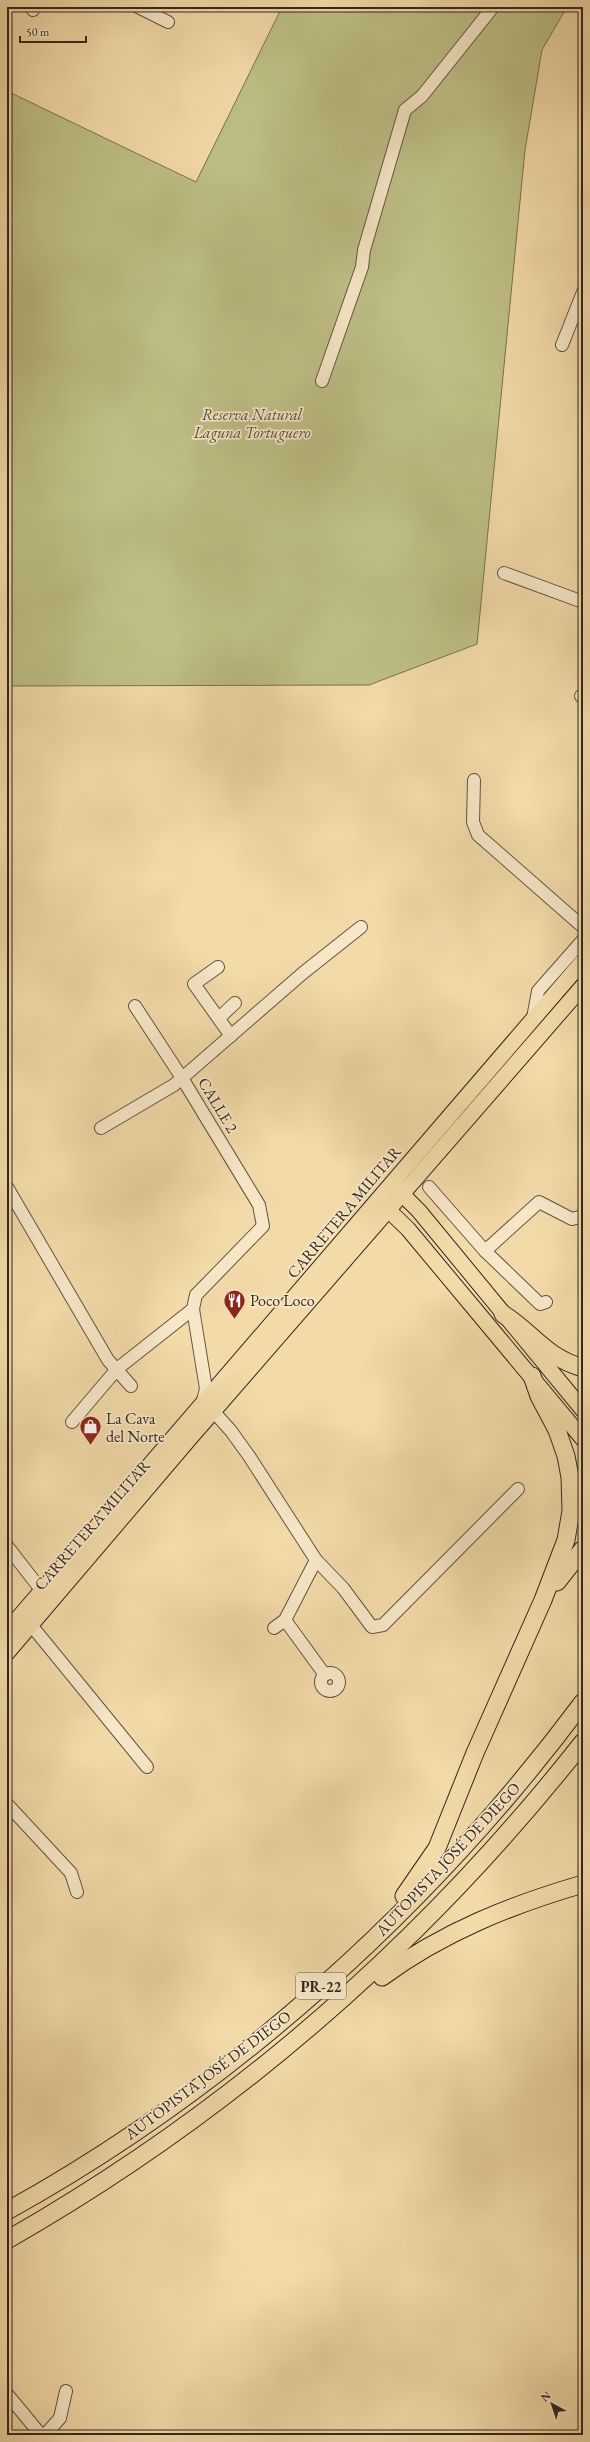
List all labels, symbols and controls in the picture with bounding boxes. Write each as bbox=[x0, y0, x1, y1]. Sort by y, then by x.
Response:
scale bar bbox=[20, 18, 86, 44]
text: 50 m bbox=[26, 24, 50, 40]
park label: Reserva Natural Laguna Tortuguero bbox=[192, 404, 311, 443]
street label: CALLE 2 bbox=[193, 1073, 243, 1137]
street label: CARRETERA MILITAR bbox=[282, 1141, 406, 1283]
restaurant icon: Poco Loco bbox=[221, 1287, 247, 1320]
place label: Poco Loco bbox=[250, 1290, 315, 1311]
place label: La Cava del Norte bbox=[106, 1408, 165, 1447]
shop icon: La Cava del Norte bbox=[77, 1414, 103, 1447]
street label: CARRETERA MILITAR bbox=[29, 1455, 155, 1595]
street label: AUTOPISTA JOSÉ DE DIEGO bbox=[370, 1778, 525, 1941]
road number: PR-22 bbox=[296, 1973, 346, 1999]
street label: AUTOPISTA JOSÉ DE DIEGO bbox=[120, 2006, 295, 2145]
north arrow bbox=[532, 2384, 572, 2424]
text: N bbox=[538, 2388, 554, 2405]

